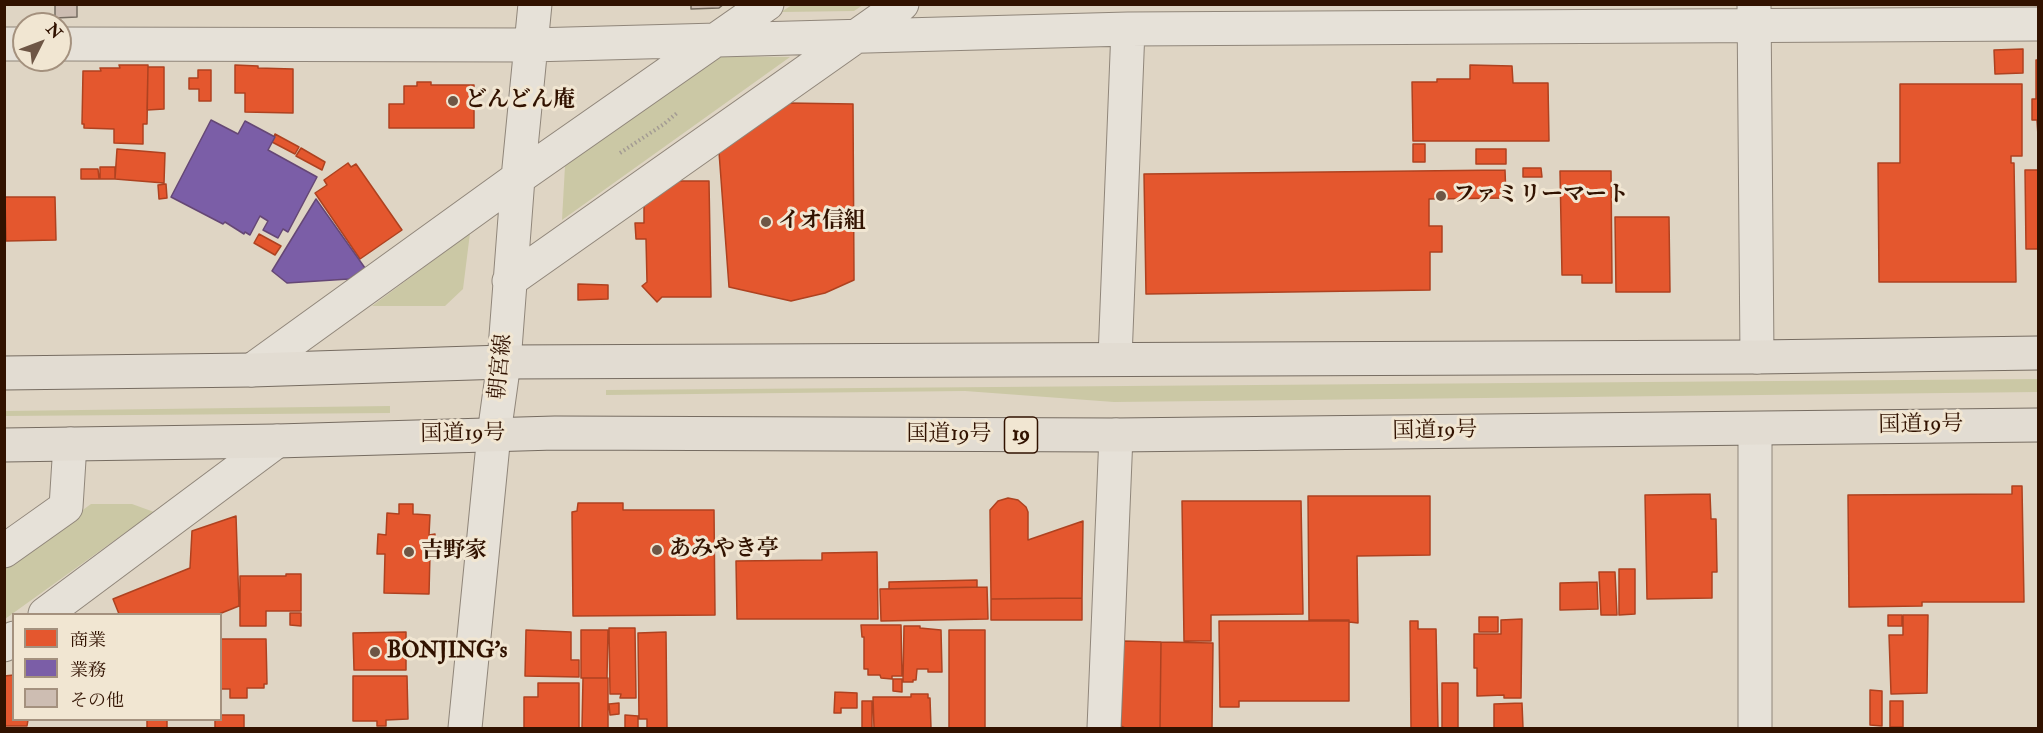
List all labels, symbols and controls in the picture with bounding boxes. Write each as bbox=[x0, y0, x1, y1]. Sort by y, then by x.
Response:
north arrow bbox=[12, 12, 72, 72]
text: N bbox=[42, 19, 66, 43]
place label: どんどん庵 bbox=[465, 88, 575, 114]
marker: どんどん庵 bbox=[446, 94, 460, 108]
place label: ファミリーマート bbox=[1453, 183, 1629, 209]
marker: ファミリーマート bbox=[1434, 189, 1448, 203]
place label: イオ信組 bbox=[778, 209, 866, 235]
marker: イオ信組 bbox=[759, 215, 773, 229]
street label: 朝宮線 bbox=[485, 333, 519, 401]
street label: 国道19号 bbox=[1878, 412, 1964, 440]
road number: 19 bbox=[1004, 417, 1038, 453]
street label: 国道19号 bbox=[1392, 418, 1478, 446]
street label: 国道19号 bbox=[420, 421, 506, 449]
street label: 国道19号 bbox=[906, 422, 992, 448]
place label: あみやき亭 bbox=[669, 537, 779, 563]
place label: 吉野家 bbox=[421, 539, 487, 565]
marker: あみやき亭 bbox=[650, 543, 664, 557]
marker: 吉野家 bbox=[402, 545, 416, 559]
legend bbox=[12, 613, 222, 721]
text: 商業 bbox=[70, 629, 106, 652]
place label: BONJING's bbox=[387, 639, 507, 665]
marker: BONJING's bbox=[368, 645, 382, 659]
text: 業務 bbox=[70, 659, 106, 682]
text: その他 bbox=[70, 689, 124, 712]

